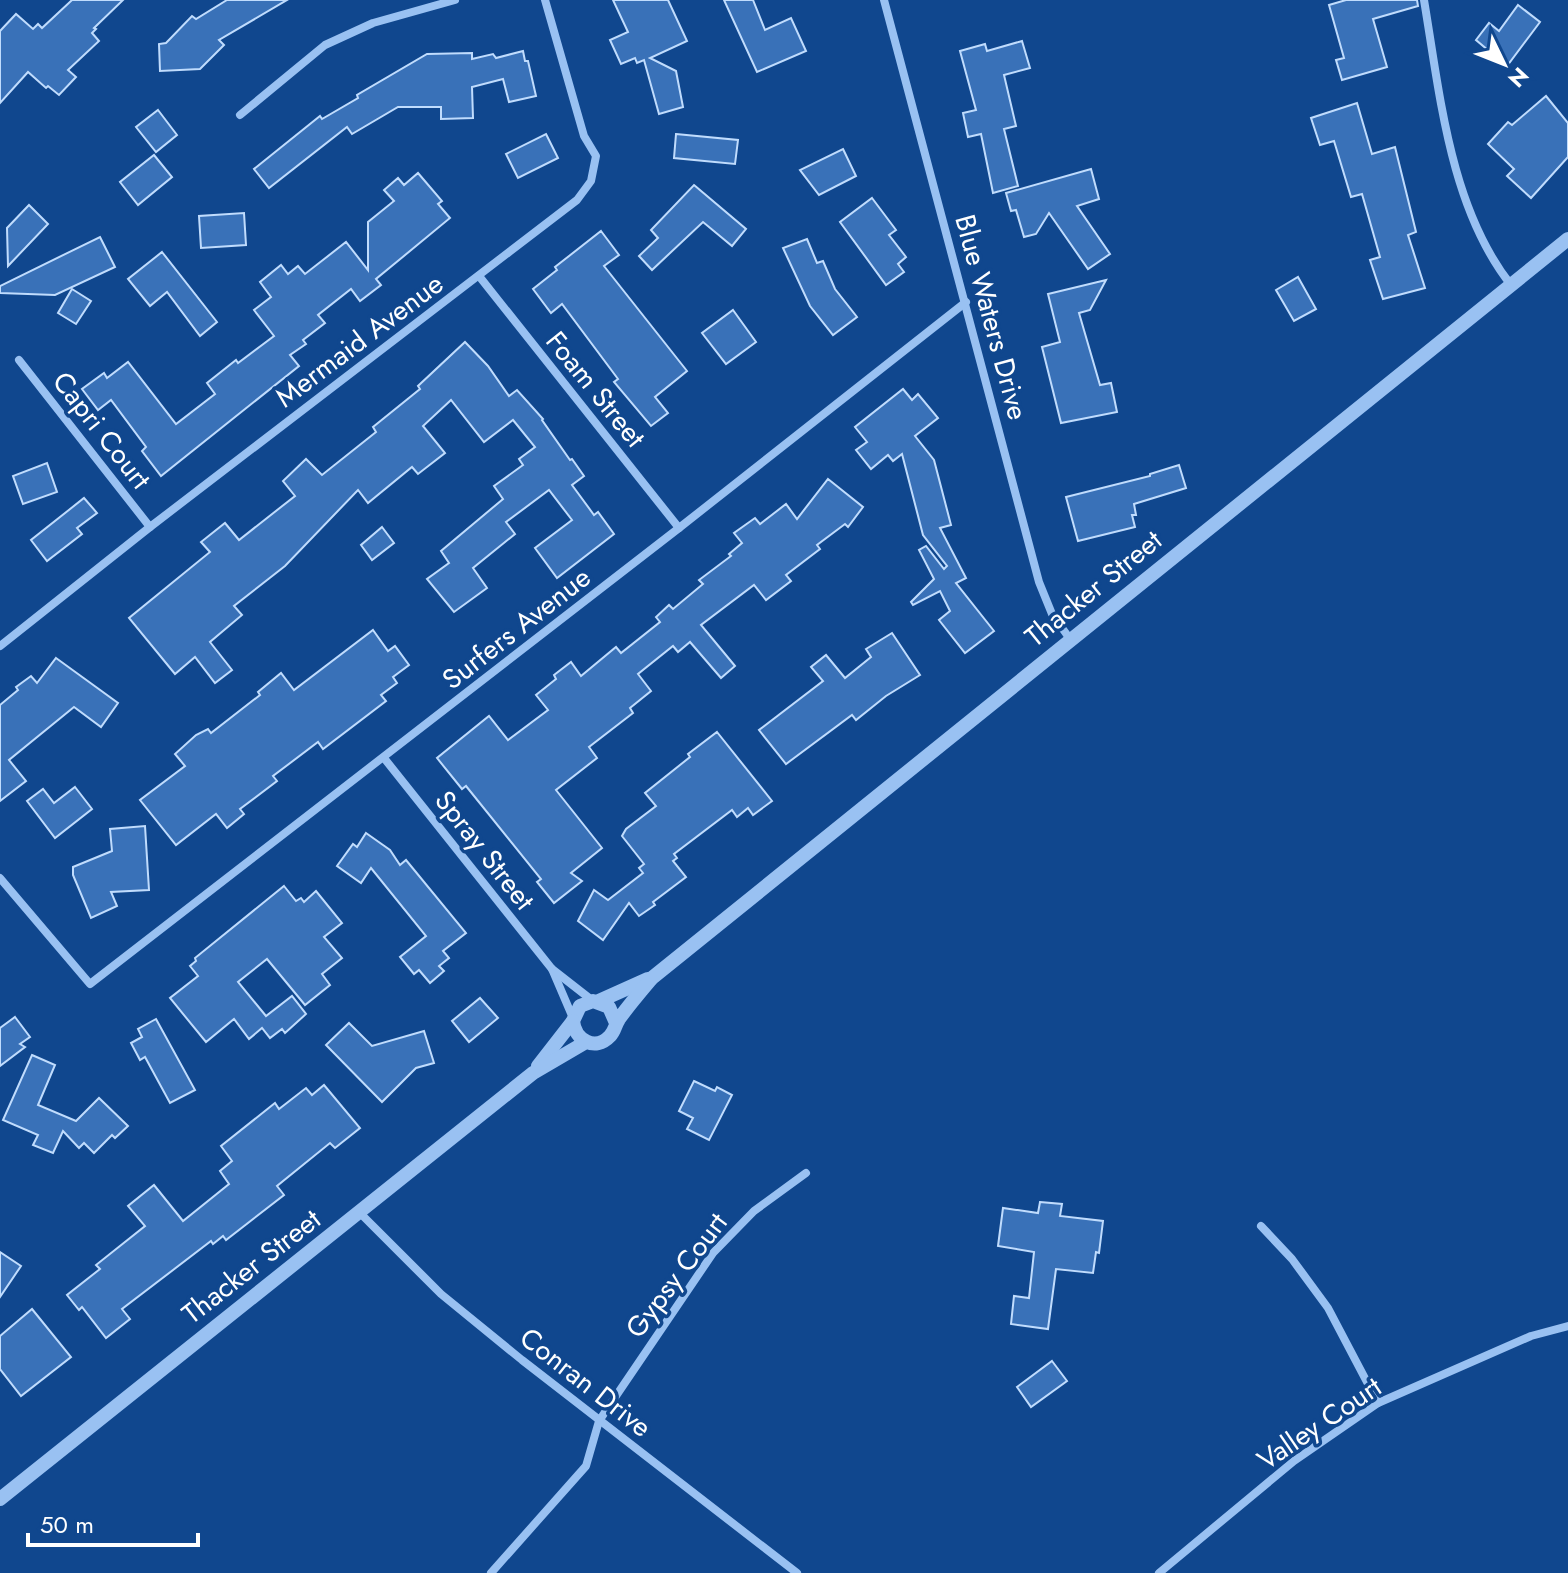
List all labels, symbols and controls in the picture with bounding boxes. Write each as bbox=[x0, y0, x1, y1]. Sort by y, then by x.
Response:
north arrow bbox=[1464, 24, 1544, 104]
text: N bbox=[1501, 60, 1536, 95]
street label: Blue Waters Drive bbox=[944, 210, 1039, 424]
street label: Mermaid Avenue bbox=[267, 264, 452, 417]
street label: Foam Street bbox=[536, 322, 655, 456]
street label: Capri Court bbox=[43, 363, 161, 498]
street label: Thacker Street bbox=[1016, 520, 1171, 656]
street label: Surfers Avenue bbox=[433, 557, 599, 700]
street label: Spray Street bbox=[425, 782, 545, 919]
street label: Thacker Street bbox=[173, 1199, 329, 1334]
street label: Gypsy Court bbox=[616, 1204, 737, 1347]
street label: Conran Drive bbox=[511, 1318, 660, 1447]
street label: Valley Court bbox=[1249, 1366, 1390, 1480]
scale bar bbox=[28, 1497, 198, 1547]
text: 50 m bbox=[40, 1507, 94, 1542]

